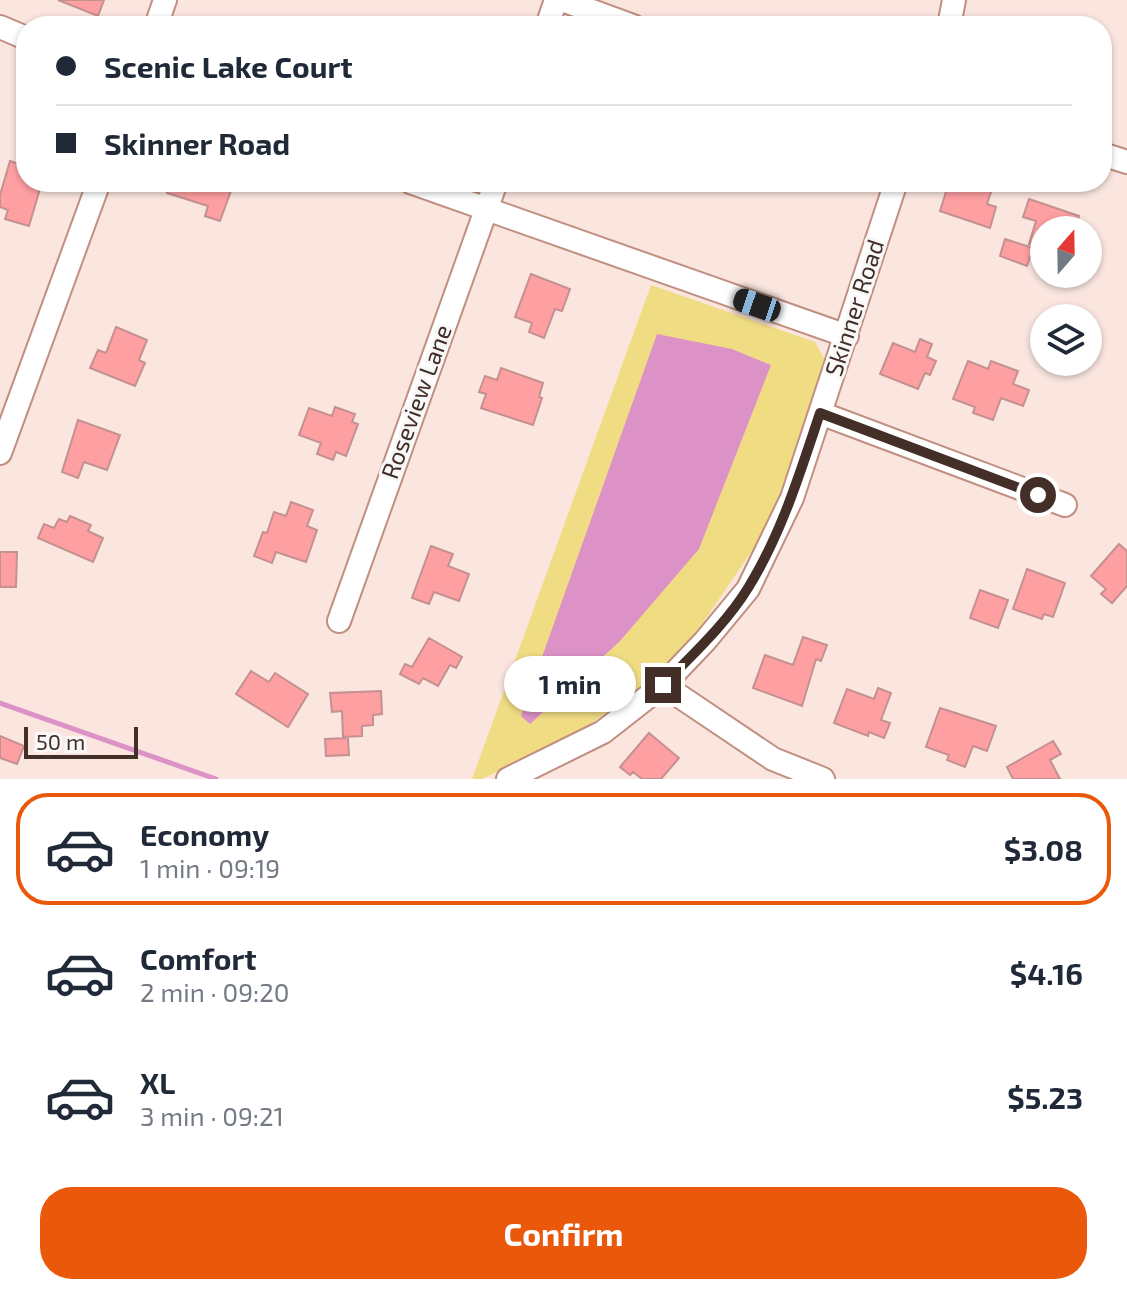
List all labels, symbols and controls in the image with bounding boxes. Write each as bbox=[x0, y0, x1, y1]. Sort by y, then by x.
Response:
text: Scenic Lake Court bbox=[104, 48, 353, 84]
text: Skinner Road bbox=[104, 125, 290, 161]
north arrow bbox=[1030, 216, 1102, 288]
map controls bbox=[1030, 216, 1102, 376]
street label: Skinner Road bbox=[818, 235, 889, 380]
car bbox=[730, 286, 784, 324]
button: layers bbox=[1030, 304, 1102, 376]
street label: Roseview Lane bbox=[374, 320, 457, 483]
route start bbox=[1020, 477, 1056, 513]
callout: 1 min bbox=[503, 657, 635, 713]
route end bbox=[645, 667, 681, 703]
text: 1 min bbox=[539, 668, 601, 699]
scale bar bbox=[24, 723, 138, 759]
text: 50 m bbox=[36, 728, 85, 754]
icon: car bbox=[44, 813, 116, 885]
text: Economy bbox=[140, 816, 269, 852]
text: $3.08 bbox=[1004, 831, 1083, 867]
text: 1 min · 09:19 bbox=[140, 852, 280, 883]
icon: car bbox=[44, 937, 116, 1009]
text: Comfort bbox=[140, 940, 257, 976]
text: $4.16 bbox=[1010, 955, 1083, 991]
text: 2 min · 09:20 bbox=[140, 976, 289, 1007]
icon: car bbox=[44, 1061, 116, 1133]
text: XL bbox=[140, 1064, 175, 1100]
text: $5.23 bbox=[1007, 1079, 1083, 1115]
text: 3 min · 09:21 bbox=[140, 1100, 284, 1131]
button: Confirm bbox=[40, 1187, 1087, 1279]

